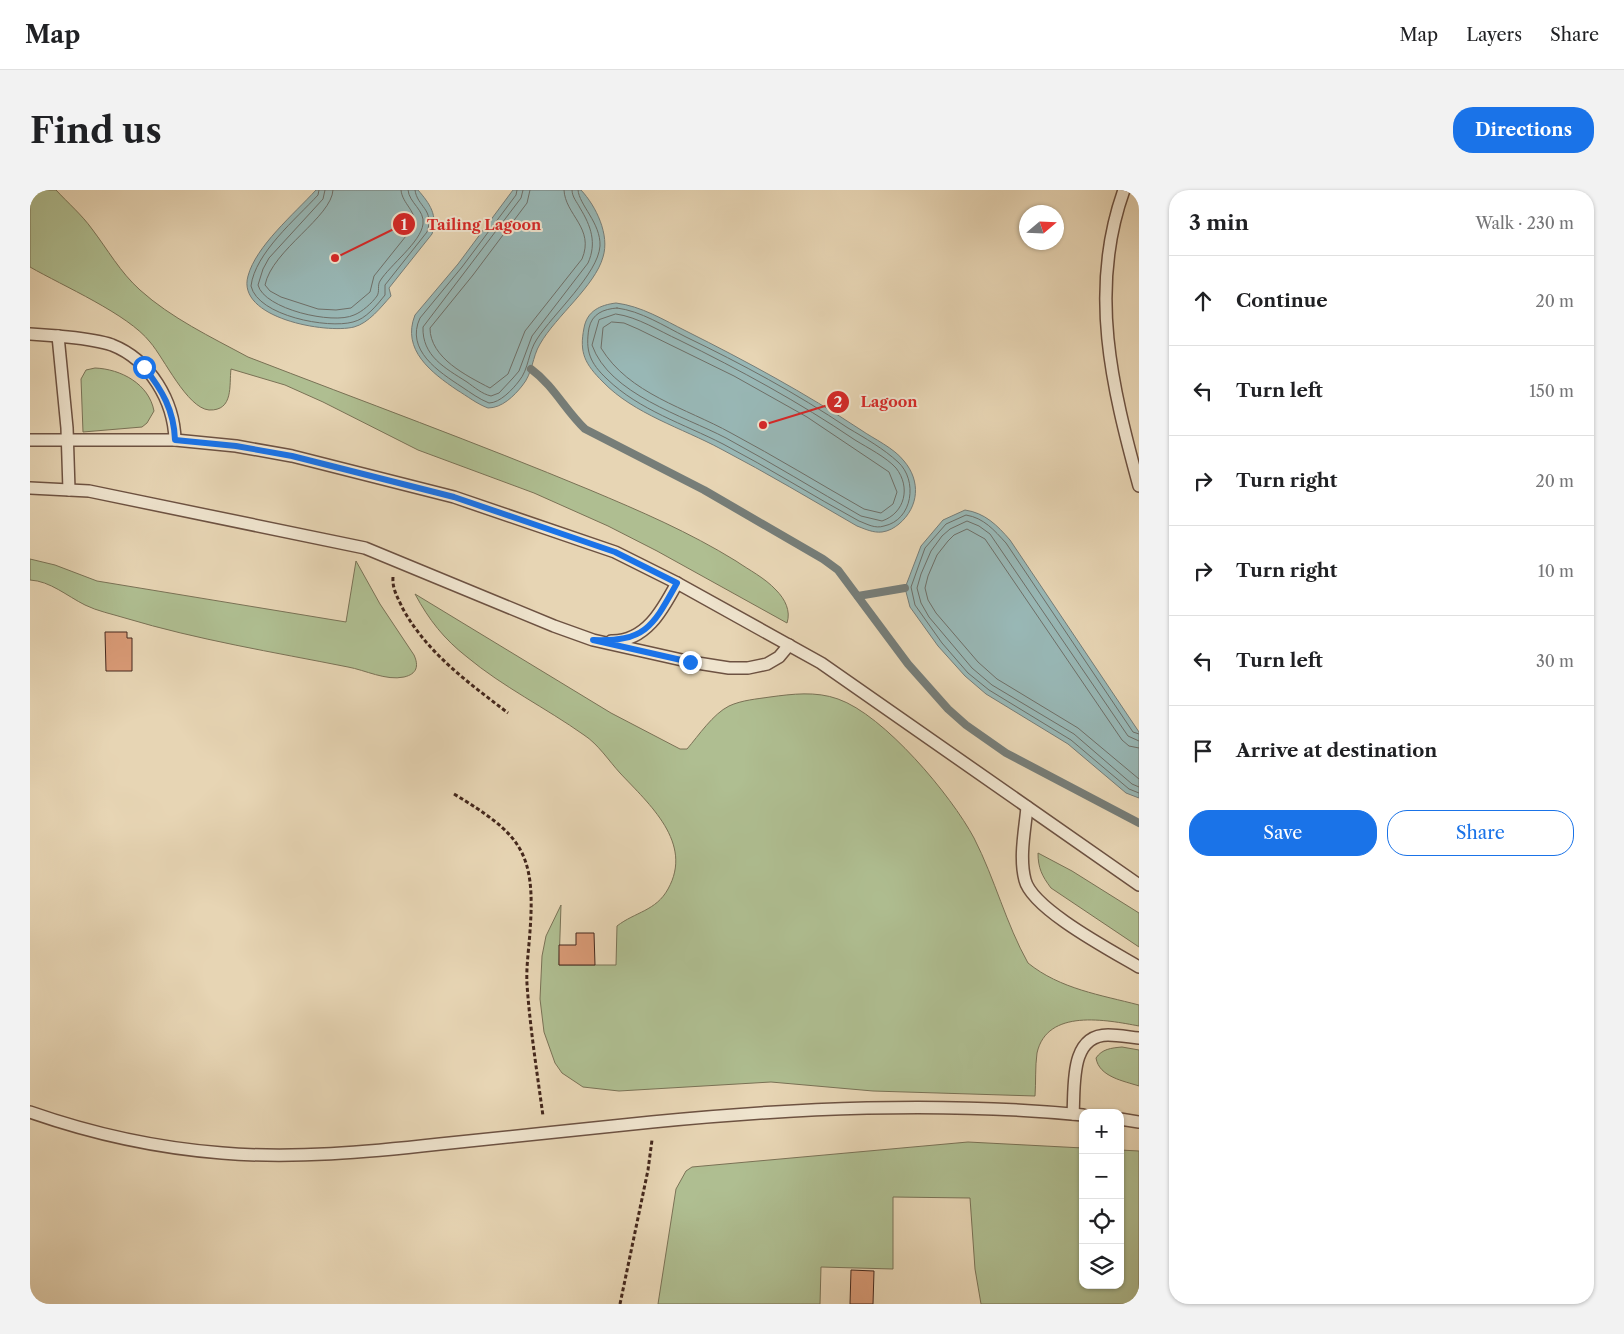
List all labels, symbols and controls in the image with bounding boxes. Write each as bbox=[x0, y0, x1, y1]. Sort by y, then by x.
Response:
text: Map bbox=[25, 20, 80, 49]
text: Map bbox=[1400, 24, 1438, 46]
text: Layers bbox=[1466, 24, 1522, 46]
text: Share bbox=[1550, 24, 1599, 46]
button: Directions bbox=[1453, 107, 1594, 153]
text: Find us bbox=[30, 109, 162, 152]
north arrow bbox=[1019, 205, 1064, 250]
callout: Tailing Lagoon bbox=[391, 209, 551, 239]
text: 3 min bbox=[1189, 210, 1249, 235]
text: Walk · 230 m bbox=[1475, 213, 1574, 233]
text: 1 bbox=[401, 215, 408, 234]
text: Tailing Lagoon bbox=[427, 215, 542, 234]
icon: ahead bbox=[1189, 287, 1217, 315]
text: Continue bbox=[1236, 289, 1328, 312]
text: 20 m bbox=[1535, 291, 1574, 311]
route start bbox=[133, 356, 156, 379]
icon: left bbox=[1189, 377, 1217, 405]
text: Turn left bbox=[1236, 379, 1323, 402]
text: 150 m bbox=[1529, 381, 1574, 401]
callout: Lagoon bbox=[825, 387, 927, 417]
text: 2 bbox=[834, 392, 843, 411]
text: Lagoon bbox=[861, 392, 918, 411]
icon: right bbox=[1189, 467, 1217, 495]
text: Turn right bbox=[1236, 469, 1337, 492]
text: 20 m bbox=[1535, 471, 1574, 491]
icon: right bbox=[1189, 557, 1217, 585]
text: Turn right bbox=[1236, 559, 1337, 582]
text: 10 m bbox=[1538, 561, 1574, 581]
icon: left bbox=[1189, 647, 1217, 675]
text: Turn left bbox=[1236, 649, 1323, 672]
route end bbox=[679, 651, 702, 674]
text: 30 m bbox=[1536, 651, 1574, 671]
icon: arrive bbox=[1189, 737, 1217, 765]
text: Arrive at destination bbox=[1236, 739, 1437, 762]
button: Save bbox=[1189, 810, 1377, 856]
button: Share bbox=[1387, 810, 1574, 856]
map controls bbox=[1079, 1109, 1124, 1289]
button: + bbox=[1079, 1109, 1124, 1154]
button: − bbox=[1079, 1154, 1124, 1199]
button: locate bbox=[1079, 1199, 1124, 1244]
button: layers bbox=[1079, 1244, 1124, 1289]

